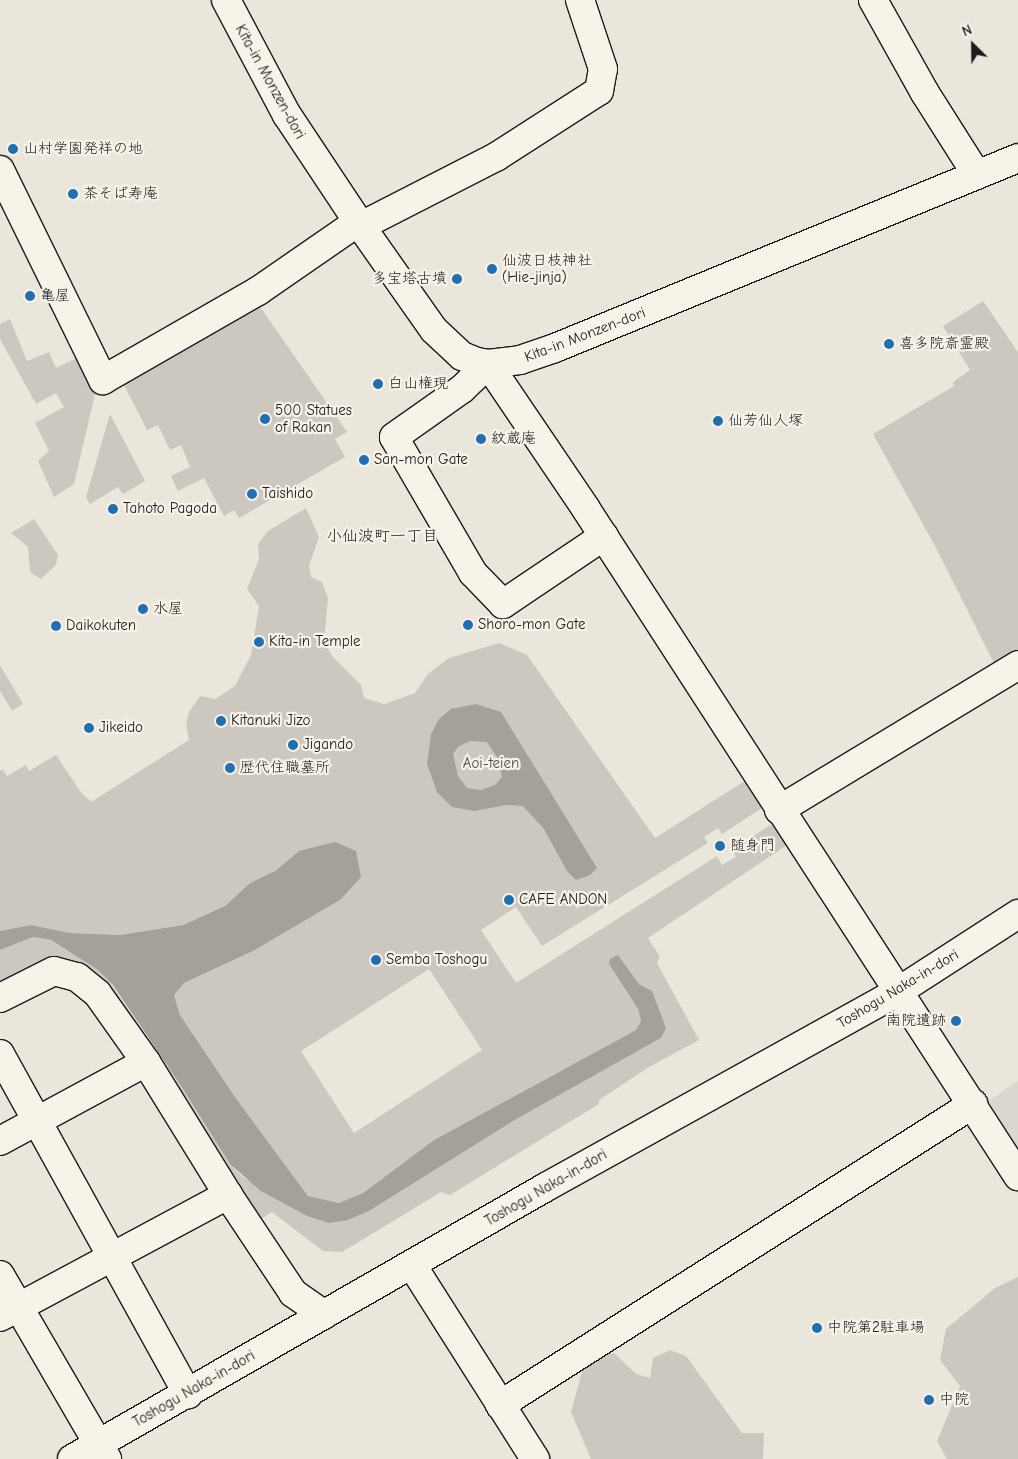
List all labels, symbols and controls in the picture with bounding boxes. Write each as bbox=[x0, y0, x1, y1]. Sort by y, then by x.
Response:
north arrow bbox=[948, 20, 998, 70]
text: N bbox=[959, 21, 974, 40]
street label: Kita-in Monzen-dori bbox=[231, 22, 309, 142]
place label: 山村学園発祥の地 bbox=[23, 140, 143, 158]
marker: 山村学園発祥の地 bbox=[7, 143, 19, 155]
place label: 茶そば寿庵 bbox=[83, 185, 158, 203]
marker: 茶そば寿庵 bbox=[67, 188, 79, 200]
place label: 仙波日枝神社 (Hie-jinja) bbox=[502, 251, 592, 286]
marker: 仙波日枝神社 (Hie-jinja) bbox=[486, 263, 498, 275]
place label: 多宝塔古墳 bbox=[372, 270, 447, 288]
marker: 多宝塔古墳 bbox=[451, 273, 463, 285]
place label: 亀屋 bbox=[40, 287, 70, 305]
marker: 亀屋 bbox=[24, 290, 36, 302]
street label: Kita-in Monzen-dori bbox=[522, 304, 648, 366]
place label: 喜多院斎霊殿 bbox=[899, 335, 989, 353]
marker: 喜多院斎霊殿 bbox=[883, 338, 895, 350]
place label: 白山権現 bbox=[388, 375, 448, 393]
marker: 白山権現 bbox=[372, 378, 384, 390]
place label: 500 Statues of Rakan bbox=[275, 401, 352, 436]
place label: 仙芳仙人塚 bbox=[728, 412, 803, 430]
marker: 500 Statues of Rakan bbox=[259, 413, 271, 425]
marker: 仙芳仙人塚 bbox=[712, 415, 724, 427]
place label: 紋蔵庵 bbox=[491, 430, 536, 448]
marker: 紋蔵庵 bbox=[475, 433, 487, 445]
place label: San-mon Gate bbox=[374, 451, 468, 469]
marker: San-mon Gate bbox=[358, 454, 370, 466]
place label: Taishido bbox=[262, 485, 313, 503]
marker: Taishido bbox=[246, 488, 258, 500]
place label: Tahoto Pagoda bbox=[123, 500, 217, 518]
marker: Tahoto Pagoda bbox=[107, 503, 119, 515]
district label: 小仙波町一丁目 bbox=[326, 526, 438, 546]
place label: 水屋 bbox=[153, 600, 183, 618]
marker: 水屋 bbox=[137, 603, 149, 615]
place label: Shoro-mon Gate bbox=[478, 616, 585, 634]
place label: Daikokuten bbox=[66, 617, 136, 635]
marker: Shoro-mon Gate bbox=[462, 619, 474, 631]
marker: Daikokuten bbox=[50, 620, 62, 632]
place label: Kita-in Temple bbox=[269, 633, 360, 651]
marker: Kita-in Temple bbox=[253, 636, 265, 648]
place label: Kitanuki Jizo bbox=[231, 712, 310, 730]
marker: Kitanuki Jizo bbox=[215, 715, 227, 727]
place label: Jikeido bbox=[99, 719, 143, 737]
marker: Jikeido bbox=[83, 722, 95, 734]
place label: Jigando bbox=[303, 736, 353, 754]
marker: Jigando bbox=[287, 739, 299, 751]
park label: Aoi-teien bbox=[463, 755, 519, 773]
place label: 歴代住職墓所 bbox=[240, 759, 330, 777]
marker: 歴代住職墓所 bbox=[224, 762, 236, 774]
place label: 随身門 bbox=[730, 837, 775, 855]
marker: 随身門 bbox=[714, 840, 726, 852]
place label: CAFE ANDON bbox=[519, 891, 607, 909]
marker: CAFE ANDON bbox=[503, 894, 515, 906]
street label: Toshogu Naka-in-dori bbox=[834, 946, 962, 1032]
place label: Semba Toshogu bbox=[386, 951, 487, 969]
marker: Semba Toshogu bbox=[370, 954, 382, 966]
place label: 南院遺跡 bbox=[886, 1012, 946, 1030]
marker: 南院遺跡 bbox=[950, 1015, 962, 1027]
street label: Toshogu Naka-in-dori bbox=[482, 1146, 610, 1230]
place label: 中院第2駐車場 bbox=[827, 1319, 925, 1337]
marker: 中院第2駐車場 bbox=[811, 1322, 823, 1334]
street label: Toshogu Naka-in-dori bbox=[130, 1347, 258, 1431]
place label: 中院 bbox=[939, 1391, 969, 1409]
marker: 中院 bbox=[923, 1394, 935, 1406]

